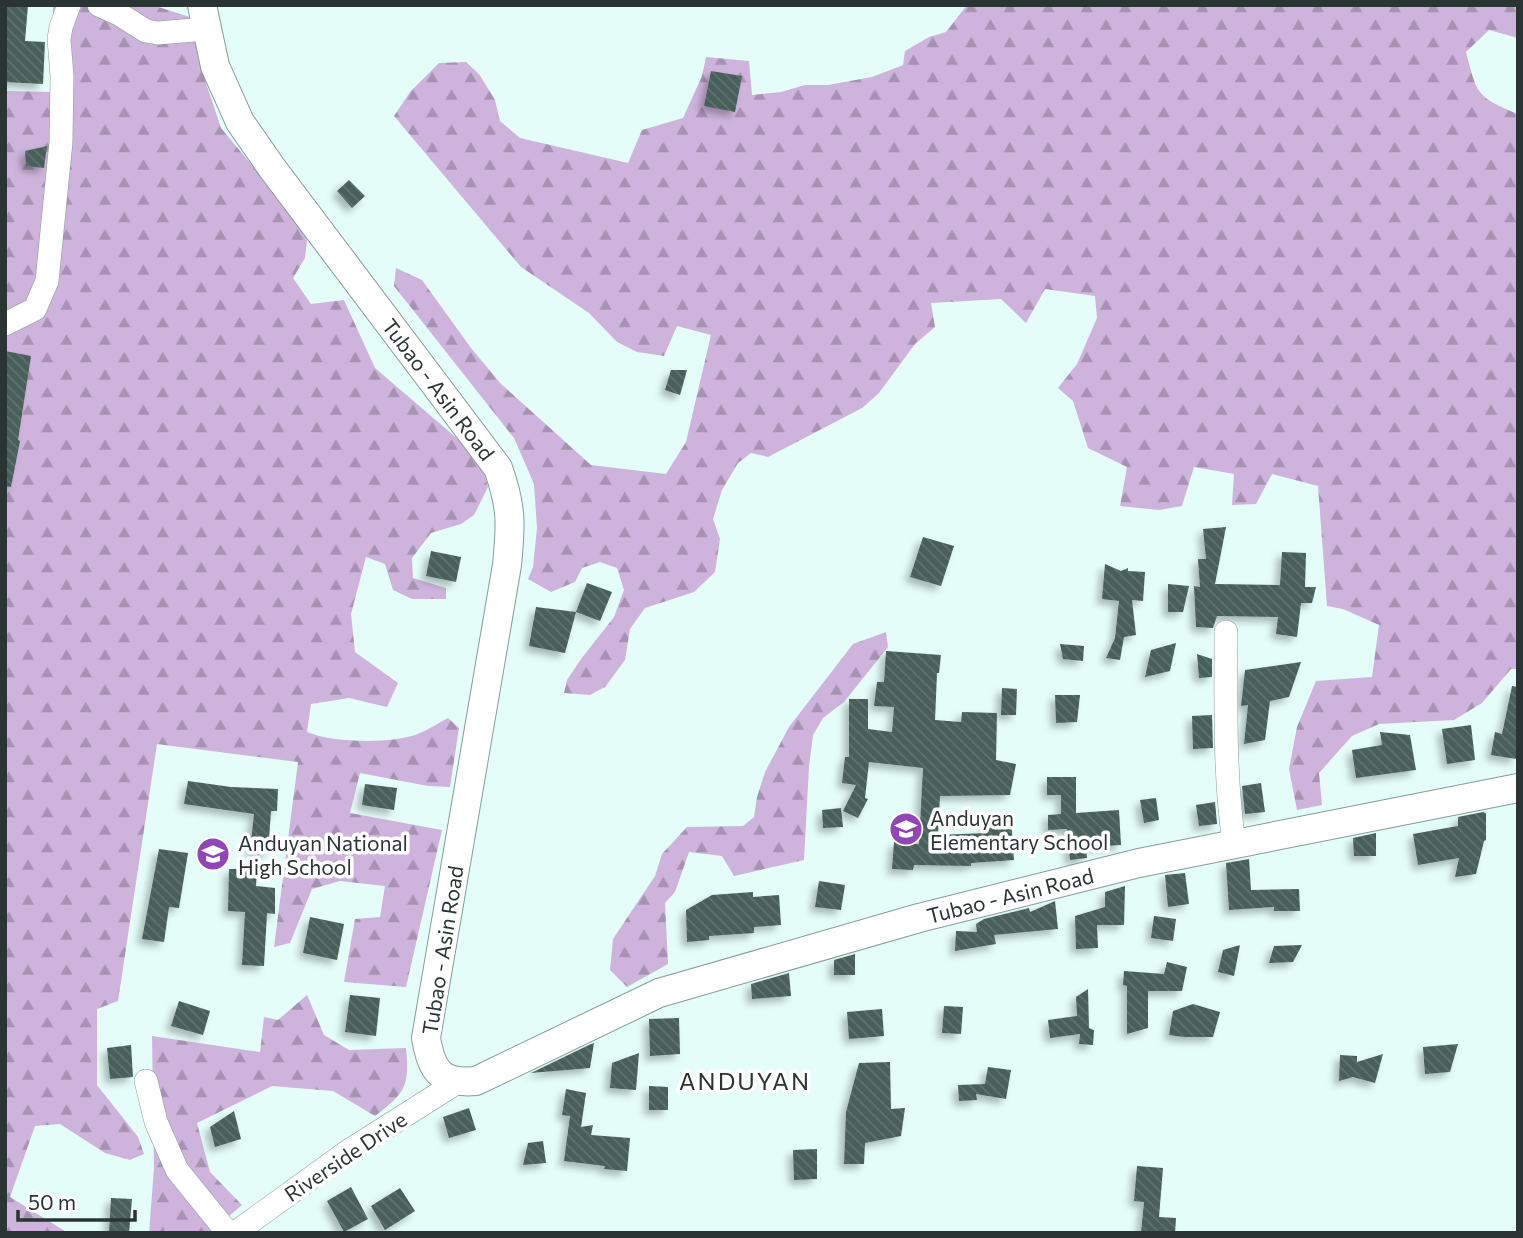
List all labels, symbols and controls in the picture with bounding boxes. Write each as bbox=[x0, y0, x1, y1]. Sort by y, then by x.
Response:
street label: Tubao - Asin Road bbox=[378, 313, 500, 465]
place label: Anduyan Elementary School bbox=[930, 805, 1108, 854]
school or university icon: Anduyan Elementary School bbox=[887, 810, 925, 848]
place label: Anduyan National High School bbox=[238, 830, 408, 879]
school or university icon: Anduyan National High School bbox=[194, 835, 232, 873]
street label: Tubao - Asin Road bbox=[924, 862, 1096, 928]
street label: Tubao - Asin Road bbox=[416, 864, 468, 1036]
district label: ANDUYAN bbox=[679, 1066, 811, 1095]
street label: Riverside Drive bbox=[279, 1106, 411, 1206]
scale bar bbox=[18, 1178, 135, 1222]
text: 50 m bbox=[28, 1189, 76, 1214]

